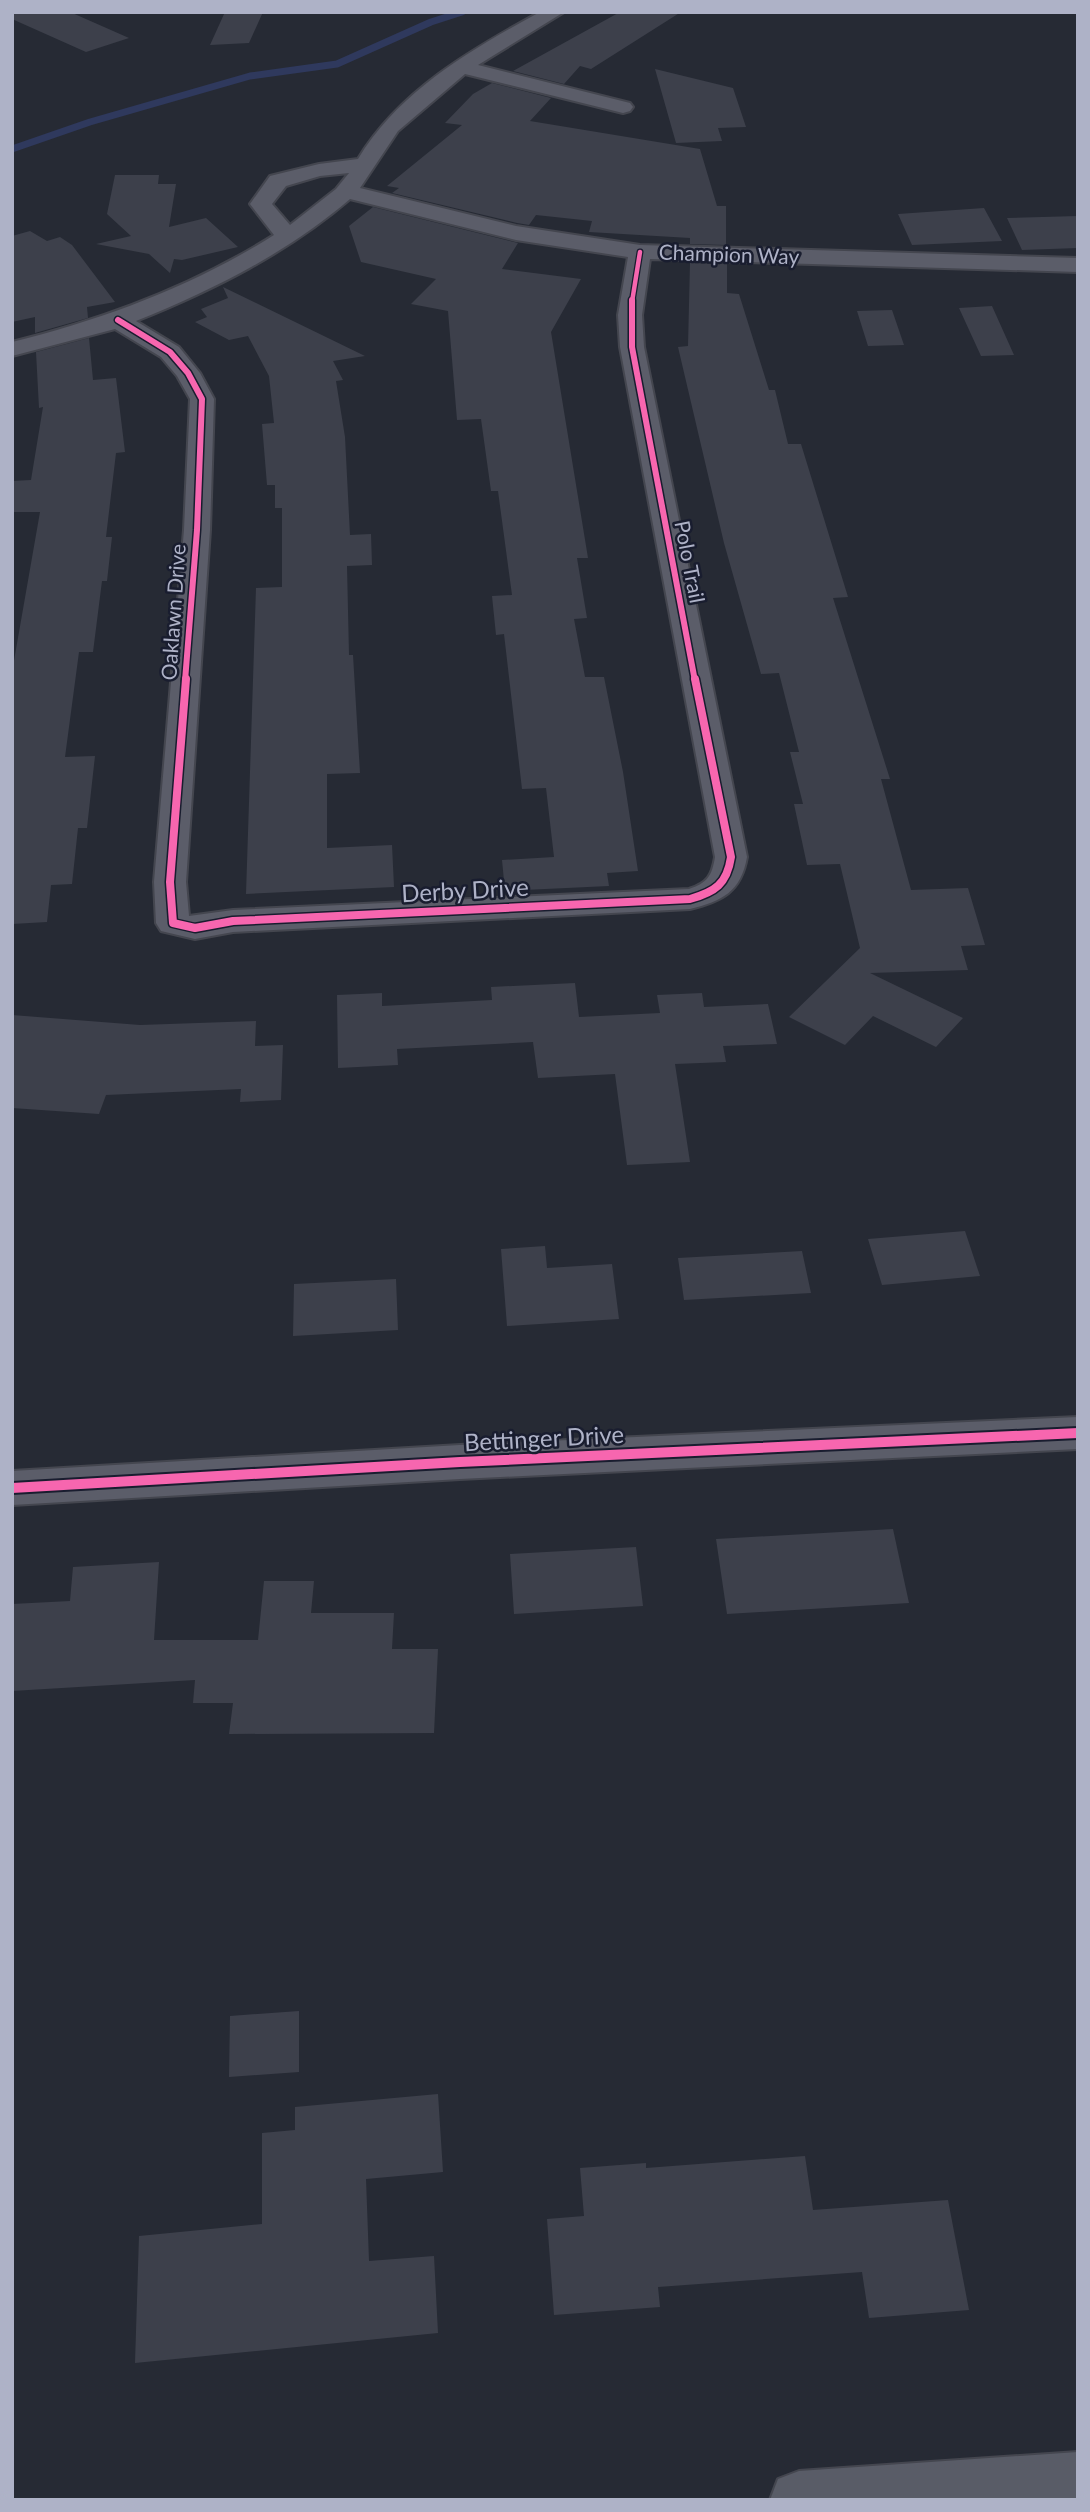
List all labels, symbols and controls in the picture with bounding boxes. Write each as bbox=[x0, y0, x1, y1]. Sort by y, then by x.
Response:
street label: Champion Way bbox=[658, 239, 800, 268]
street label: Polo Trail bbox=[670, 518, 711, 605]
street label: Oaklawn Drive bbox=[155, 543, 190, 681]
street label: Derby Drive bbox=[400, 872, 529, 907]
street label: Bettinger Drive bbox=[463, 1419, 625, 1456]

